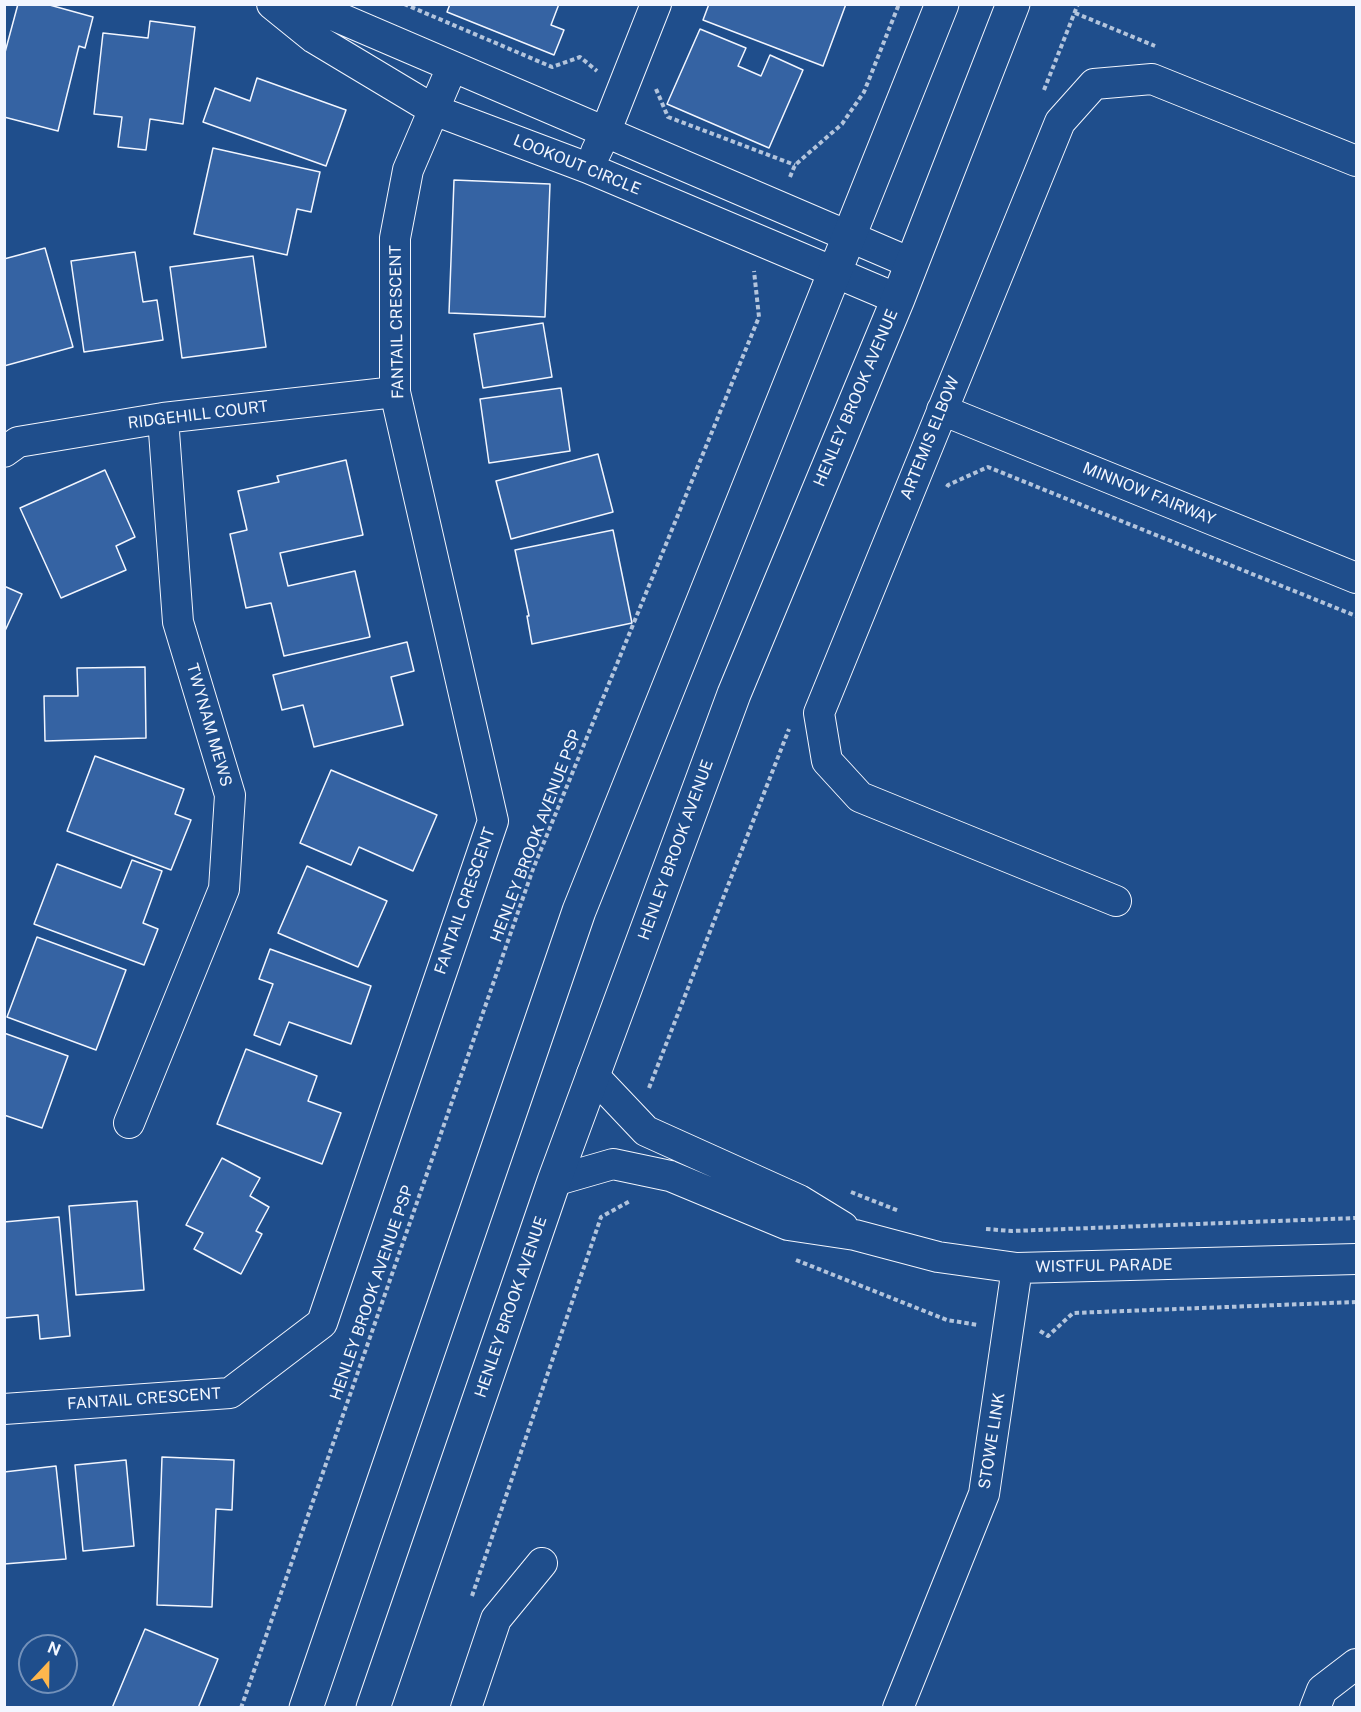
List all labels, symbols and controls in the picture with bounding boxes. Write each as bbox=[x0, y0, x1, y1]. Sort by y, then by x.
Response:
street label: LOOKOUT CIRCLE bbox=[510, 131, 644, 199]
street label: FANTAIL CRESCENT bbox=[386, 245, 408, 399]
street label: HENLEY BROOK AVENUE bbox=[810, 307, 902, 489]
street label: ARTEMIS ELBOW bbox=[896, 373, 964, 503]
street label: RIDGEHILL COURT bbox=[127, 397, 269, 433]
street label: MINNOW FAIRWAY bbox=[1080, 459, 1218, 529]
street label: TWYNAM MEWS bbox=[182, 661, 236, 789]
street label: HENLEY BROOK AVENUE PSP bbox=[487, 727, 585, 945]
street label: HENLEY BROOK AVENUE bbox=[634, 757, 718, 943]
street label: FANTAIL CRESCENT bbox=[431, 825, 499, 977]
street label: HENLEY BROOK AVENUE PSP bbox=[326, 1183, 418, 1403]
street label: HENLEY BROOK AVENUE bbox=[471, 1214, 551, 1400]
street label: WISTFUL PARADE bbox=[1035, 1255, 1173, 1277]
street label: FANTAIL CRESCENT bbox=[67, 1384, 221, 1414]
street label: STOWE LINK bbox=[975, 1392, 1009, 1490]
north arrow bbox=[18, 1634, 78, 1694]
text: N bbox=[45, 1638, 64, 1660]

